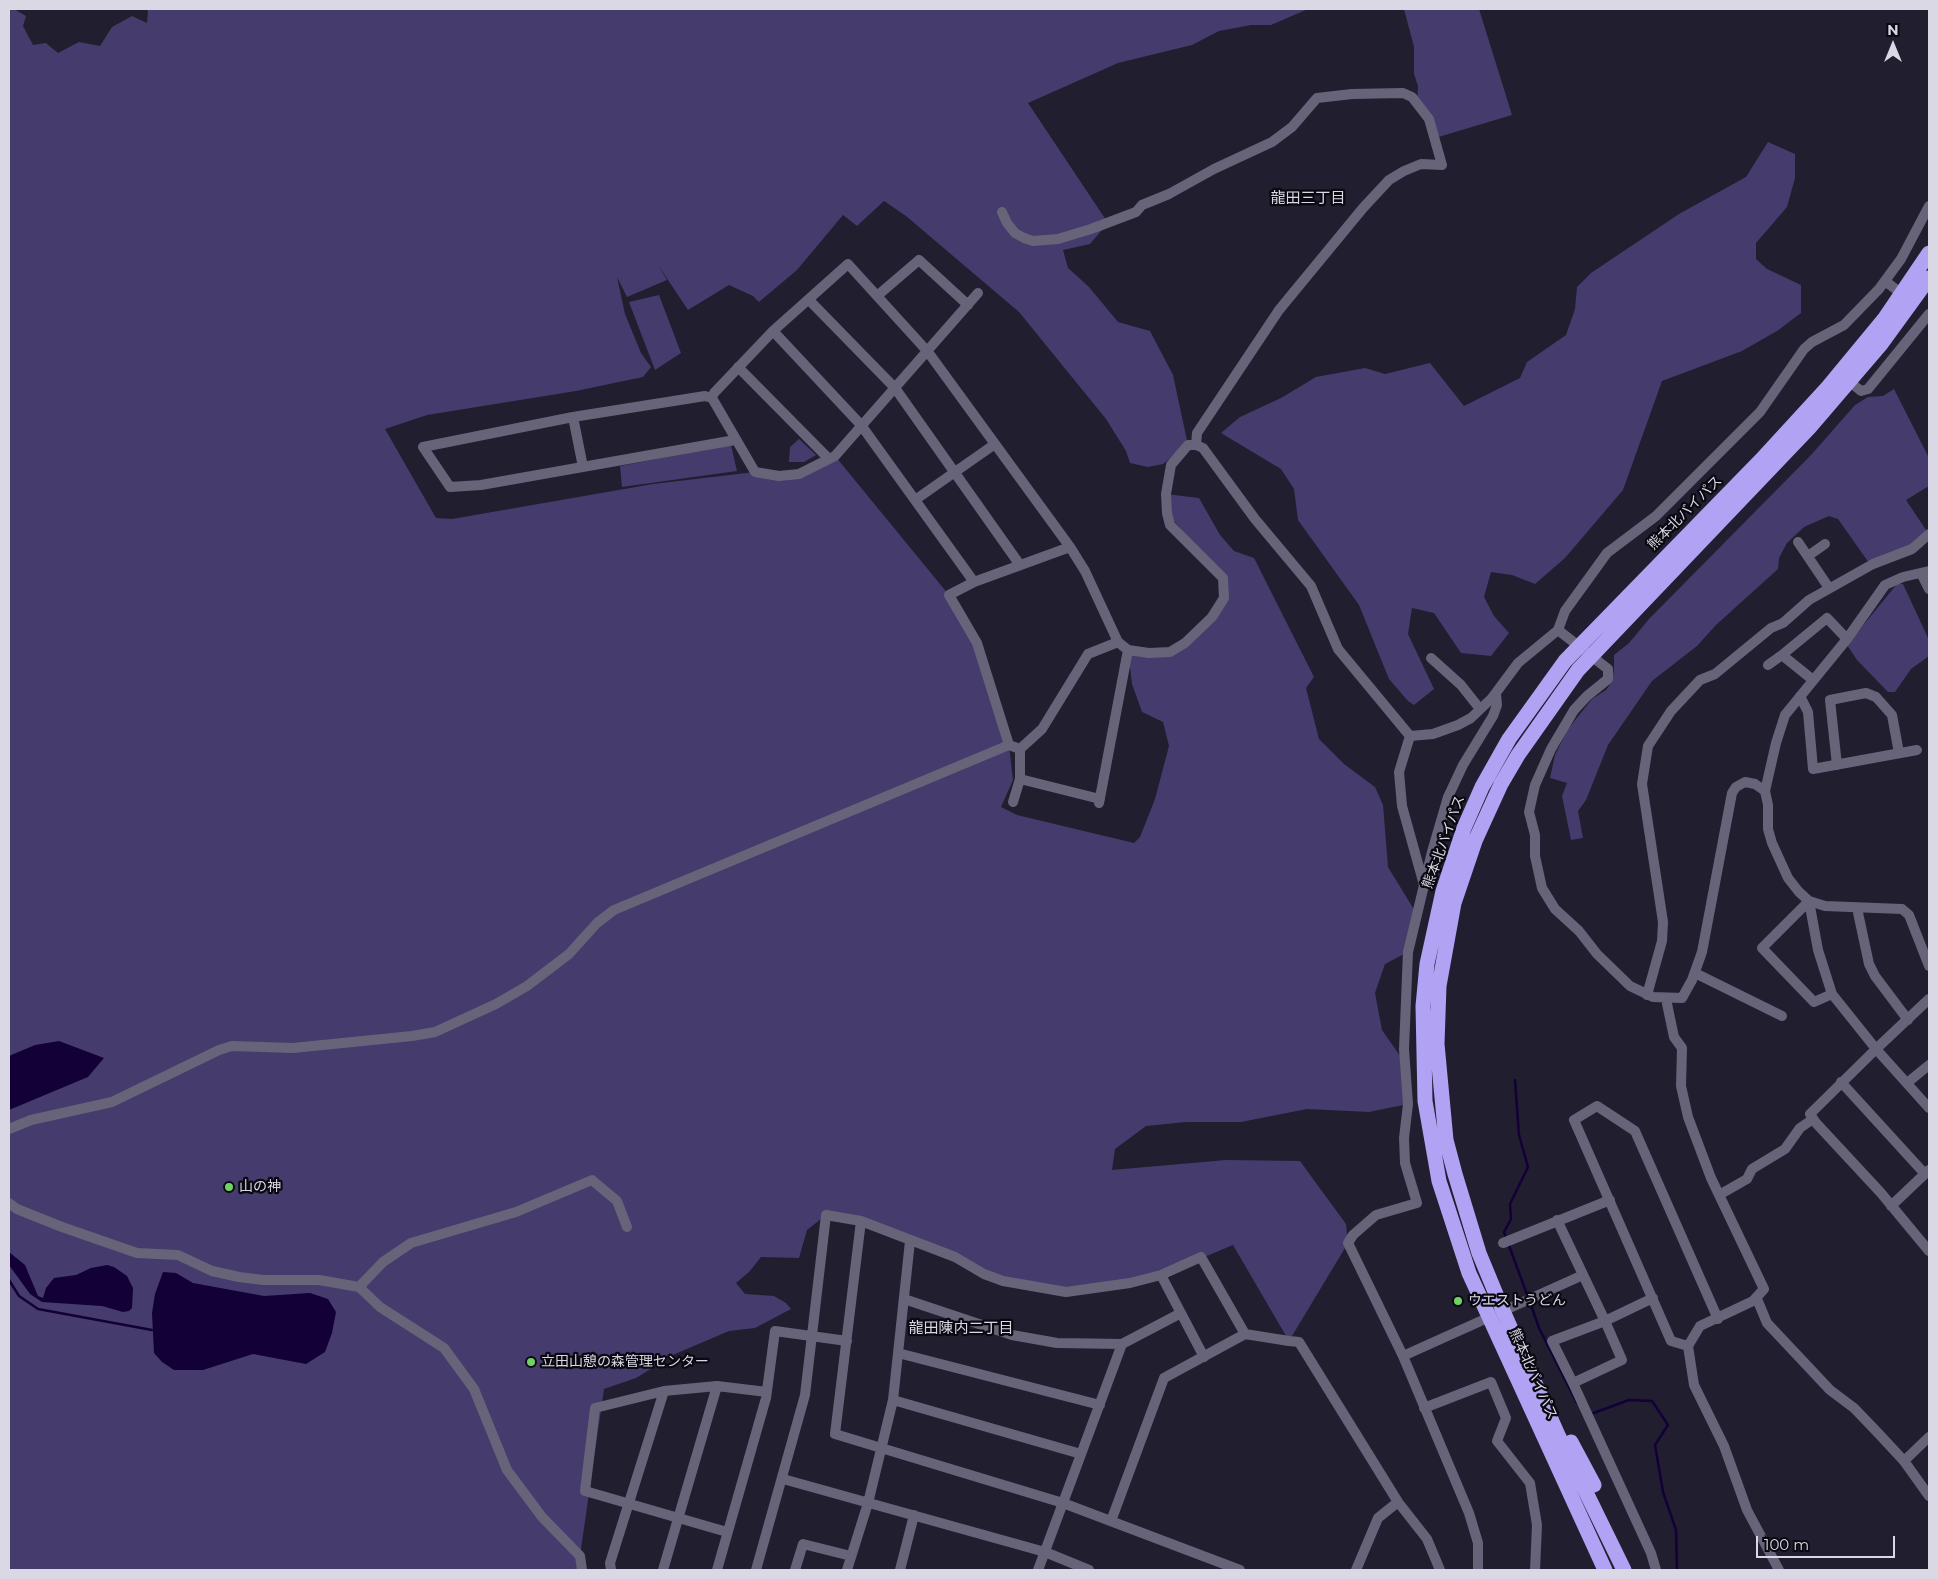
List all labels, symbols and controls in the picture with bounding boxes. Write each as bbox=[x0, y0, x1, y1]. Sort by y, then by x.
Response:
north arrow bbox=[1868, 20, 1918, 70]
text: N bbox=[1887, 21, 1899, 39]
district label: 龍田三丁目 bbox=[1271, 190, 1345, 208]
street label: 熊本北バイパス bbox=[1644, 472, 1726, 554]
street label: 熊本北バイパス bbox=[1419, 793, 1469, 891]
place label: 山の神 bbox=[239, 1179, 281, 1195]
marker: 山の神 bbox=[223, 1181, 235, 1193]
place label: ウエストうどん bbox=[1468, 1293, 1566, 1309]
marker: ウエストうどん bbox=[1452, 1295, 1464, 1307]
district label: 龍田陳内二丁目 bbox=[909, 1320, 1013, 1338]
street label: 熊本北バイパス bbox=[1505, 1326, 1561, 1422]
place label: 立田山憩の森管理センター bbox=[541, 1354, 709, 1370]
marker: 立田山憩の森管理センター bbox=[525, 1356, 537, 1368]
scale bar bbox=[1758, 1526, 1897, 1558]
text: 100 m bbox=[1764, 1535, 1809, 1554]

